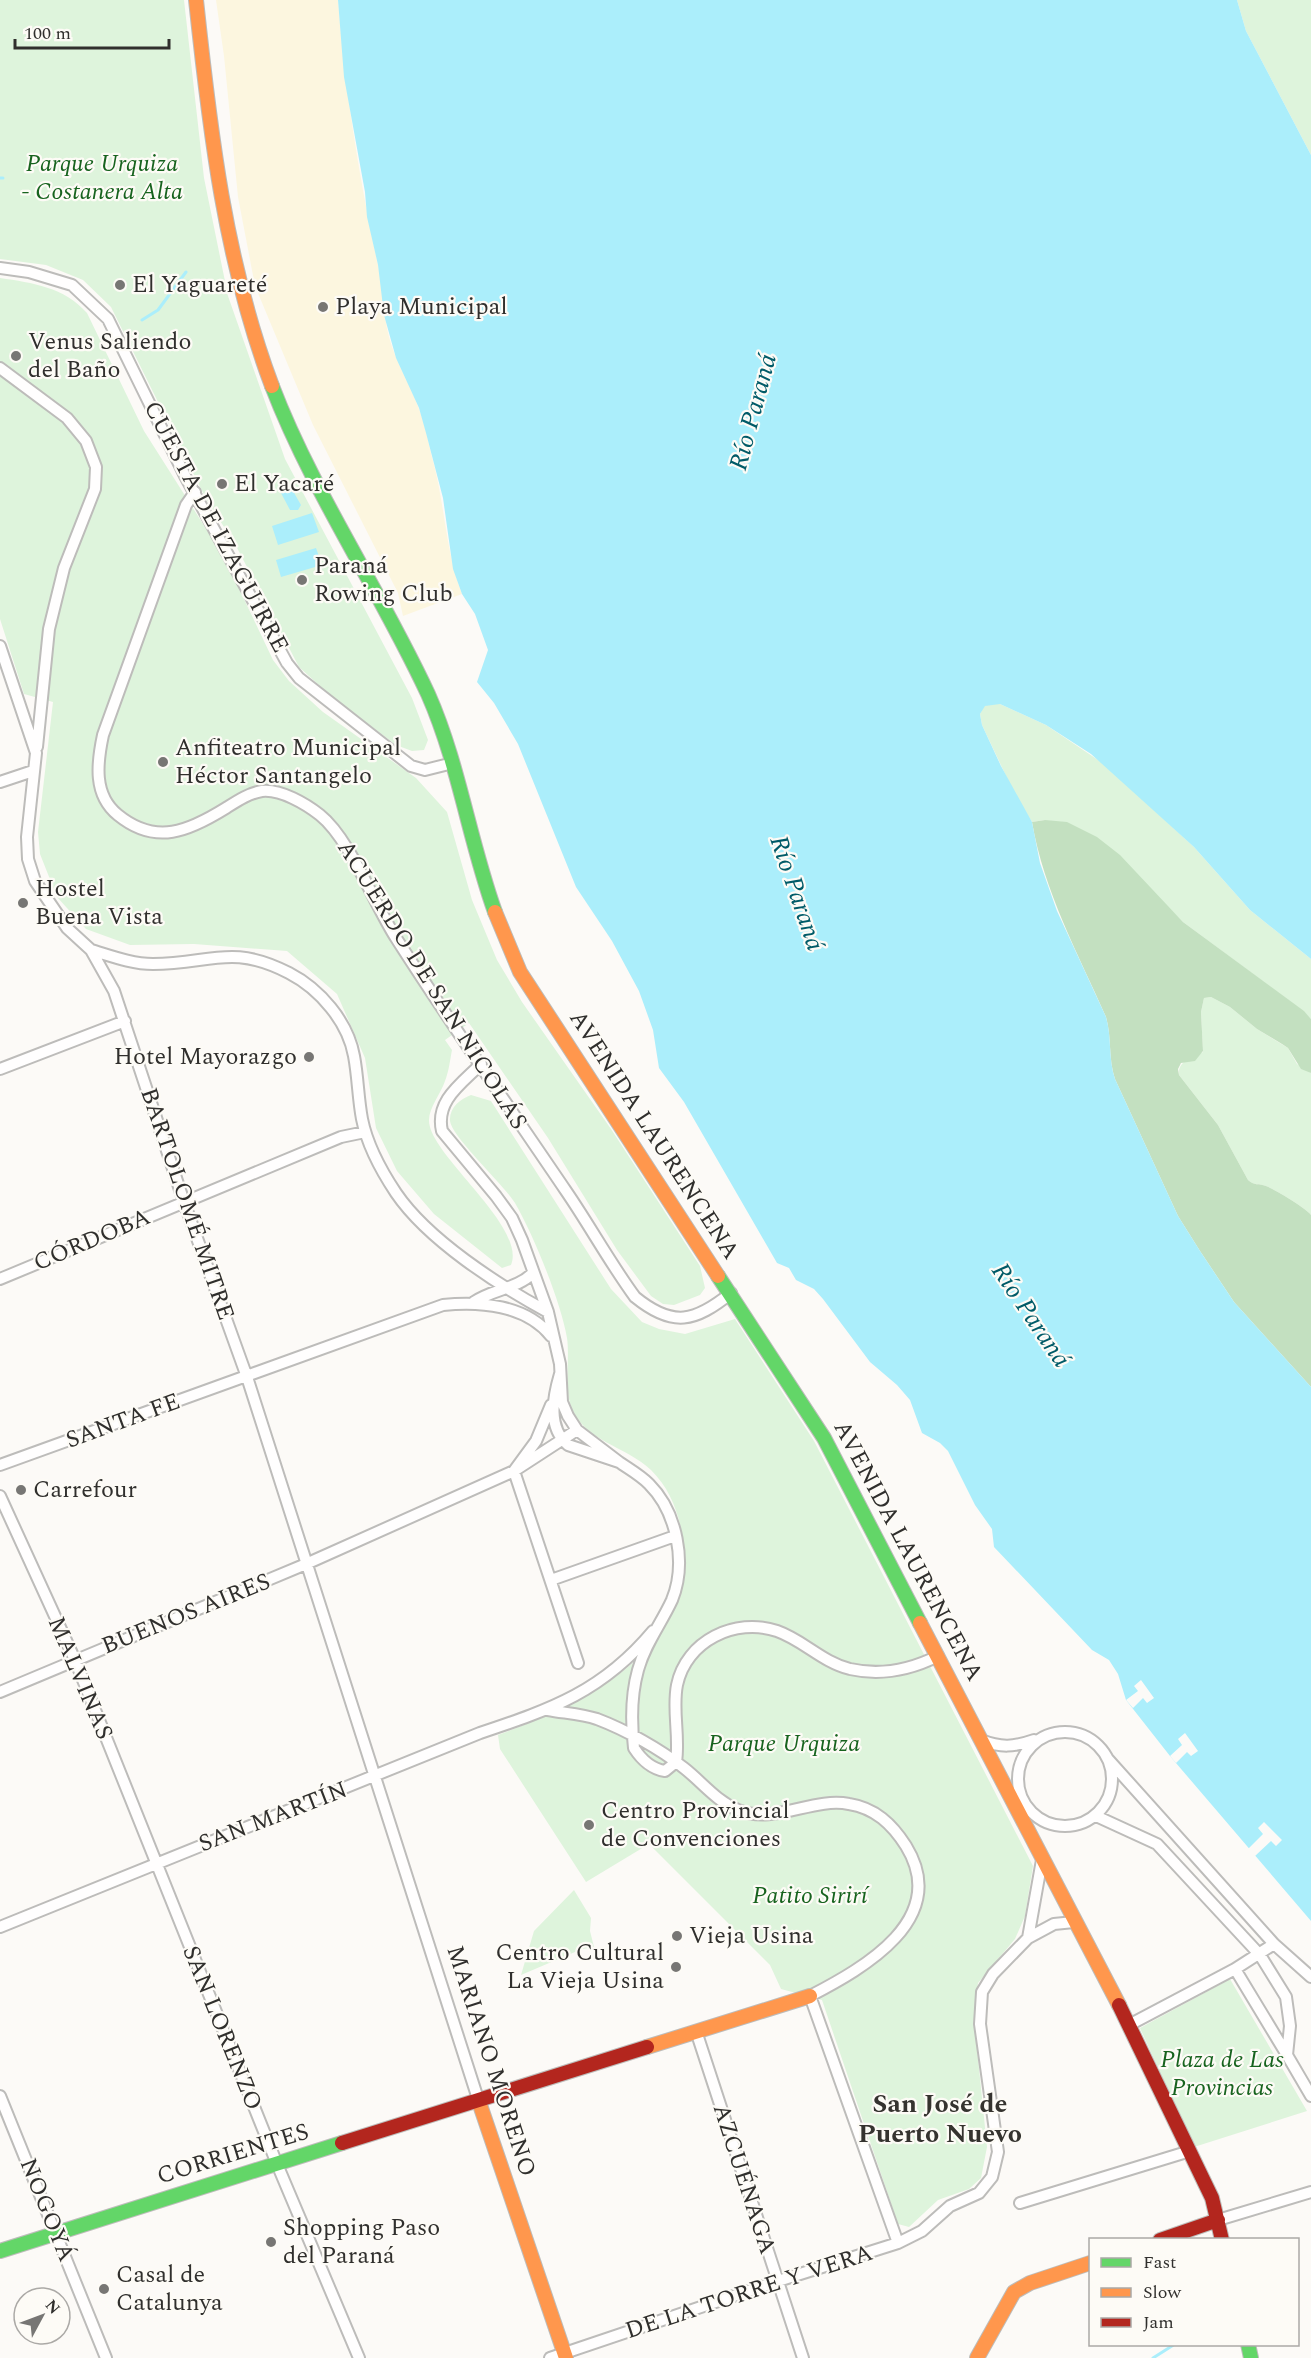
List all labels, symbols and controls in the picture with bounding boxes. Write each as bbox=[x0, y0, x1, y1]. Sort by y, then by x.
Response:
scale bar bbox=[15, 12, 170, 50]
text: 100 m bbox=[24, 20, 71, 47]
park label: Parque Urquiza - Costanera Alta bbox=[21, 146, 183, 210]
place label: El Yaguareté bbox=[132, 267, 267, 303]
marker: El Yaguareté bbox=[113, 278, 127, 292]
place label: Playa Municipal bbox=[335, 289, 508, 325]
marker: Playa Municipal bbox=[316, 300, 330, 314]
place label: Venus Saliendo del Baño bbox=[28, 324, 191, 388]
water label: Río Paraná bbox=[718, 348, 788, 475]
marker: Venus Saliendo del Baño bbox=[9, 349, 23, 363]
street label: CUESTA DE IZAGUIRRE bbox=[134, 395, 298, 659]
place label: El Yacaré bbox=[234, 466, 334, 502]
marker: El Yacaré bbox=[215, 477, 229, 491]
place label: Paraná Rowing Club bbox=[314, 548, 453, 612]
marker: Paraná Rowing Club bbox=[295, 573, 309, 587]
place label: Anfiteatro Municipal Héctor Santangelo bbox=[175, 730, 401, 794]
marker: Anfiteatro Municipal Héctor Santangelo bbox=[156, 755, 170, 769]
water label: Río Paraná bbox=[759, 830, 836, 957]
street label: ACUERDO DE SAN NICOLÁS bbox=[328, 833, 536, 1137]
place label: Hostel Buena Vista bbox=[35, 871, 163, 935]
marker: Hostel Buena Vista bbox=[16, 896, 30, 910]
street label: AVENIDA LAURENCENA bbox=[560, 1003, 748, 1267]
place label: Hotel Mayorazgo bbox=[114, 1039, 297, 1075]
marker: Hotel Mayorazgo bbox=[302, 1050, 316, 1064]
street label: BARTOLOMÉ MITRE bbox=[130, 1083, 244, 1325]
street label: CÓRDOBA bbox=[28, 1199, 156, 1281]
water label: Río Paraná bbox=[981, 1254, 1081, 1376]
street label: SANTA FE bbox=[61, 1384, 185, 1458]
street label: AVENIDA LAURENCENA bbox=[824, 1414, 992, 1688]
place label: Carrefour bbox=[33, 1472, 137, 1508]
marker: Carrefour bbox=[14, 1483, 28, 1497]
street label: BUENOS AIRES bbox=[96, 1564, 276, 1664]
street label: MALVINAS bbox=[38, 1611, 122, 1745]
park label: Parque Urquiza bbox=[708, 1726, 860, 1762]
street label: SAN MARTÍN bbox=[193, 1772, 353, 1862]
place label: Centro Provincial de Convenciones bbox=[601, 1793, 789, 1857]
marker: Centro Provincial de Convenciones bbox=[582, 1818, 596, 1832]
park label: Patito Sirirí bbox=[752, 1878, 870, 1914]
place label: Vieja Usina bbox=[689, 1918, 814, 1954]
marker: Vieja Usina bbox=[670, 1929, 684, 1943]
place label: Centro Cultural La Vieja Usina bbox=[495, 1935, 664, 1999]
street label: SAN LORENZO bbox=[173, 1940, 271, 2116]
street label: MARIANO MORENO bbox=[437, 1941, 545, 2181]
marker: Centro Cultural La Vieja Usina bbox=[669, 1960, 683, 1974]
park label: Plaza de Las Provincias bbox=[1160, 2042, 1284, 2106]
district label: San José de Puerto Nuevo bbox=[858, 2084, 1022, 2154]
street label: AZCUÉNAGA bbox=[703, 2099, 785, 2259]
street label: CORRIENTES bbox=[153, 2114, 313, 2194]
street label: NOGOYÁ bbox=[10, 2153, 84, 2267]
place label: Shopping Paso del Paraná bbox=[283, 2210, 440, 2274]
marker: Shopping Paso del Paraná bbox=[264, 2235, 278, 2249]
street label: DE LA TORRE Y VERA bbox=[621, 2235, 877, 2349]
legend bbox=[1089, 2238, 1299, 2346]
text: Fast bbox=[1143, 2249, 1176, 2276]
place label: Casal de Catalunya bbox=[116, 2257, 223, 2321]
text: Slow bbox=[1143, 2279, 1182, 2306]
marker: Casal de Catalunya bbox=[97, 2282, 111, 2296]
north arrow bbox=[12, 2286, 72, 2346]
text: N bbox=[39, 2294, 66, 2320]
text: Jam bbox=[1143, 2309, 1174, 2336]

